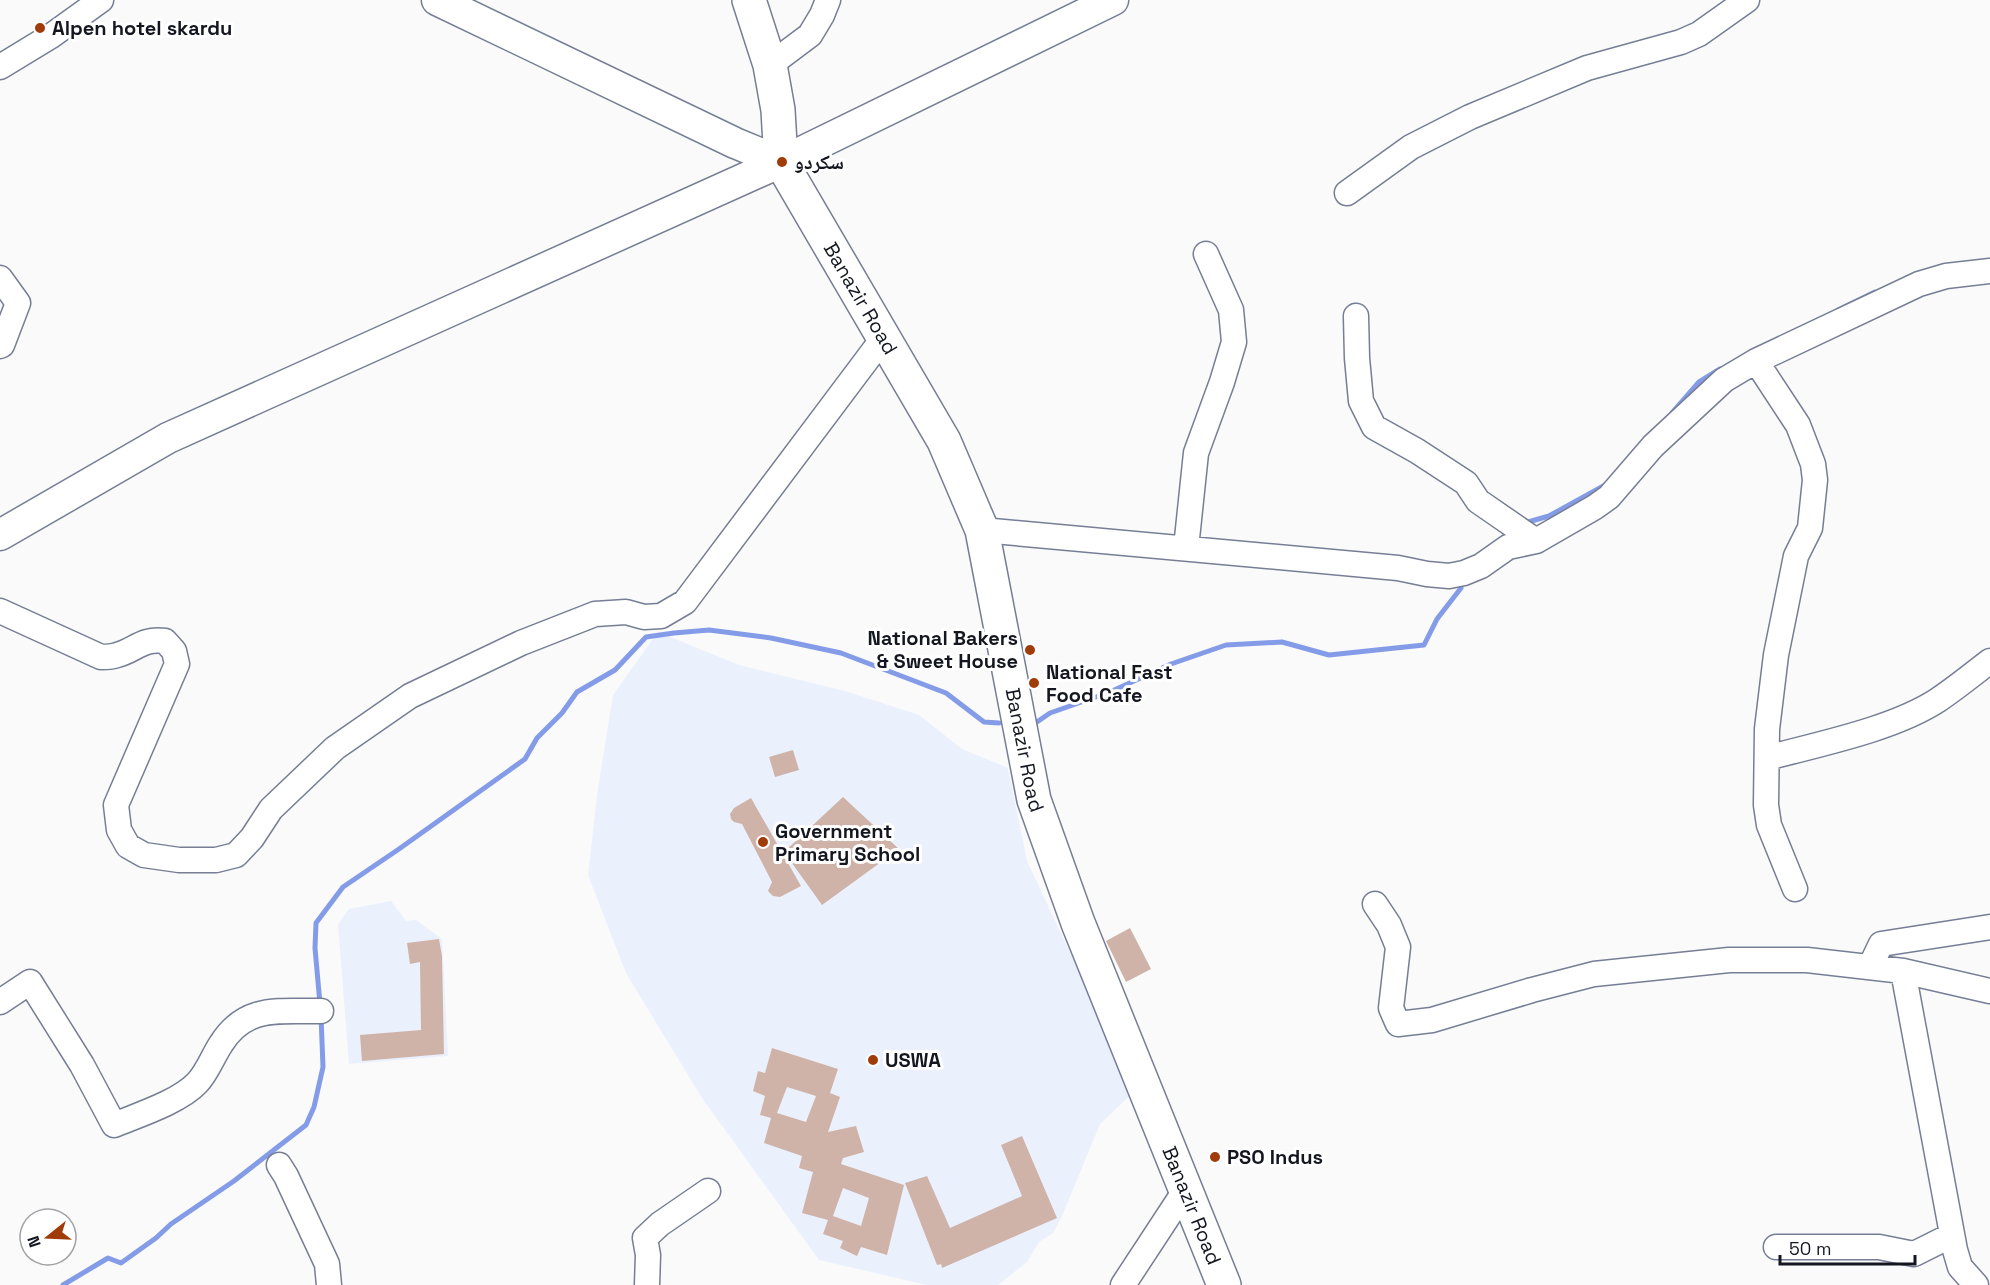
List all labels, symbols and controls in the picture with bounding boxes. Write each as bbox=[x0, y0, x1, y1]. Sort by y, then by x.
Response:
place label: Alpen hotel skardu bbox=[52, 15, 232, 41]
marker: Alpen hotel skardu bbox=[33, 21, 47, 35]
place label: سکردو bbox=[794, 149, 844, 175]
marker: سکردو bbox=[775, 155, 789, 169]
street label: Banazir Road bbox=[818, 238, 904, 359]
place label: National Bakers & Sweet House bbox=[868, 625, 1018, 674]
marker: National Bakers & Sweet House bbox=[1023, 643, 1037, 657]
place label: National Fast Food Cafe bbox=[1046, 659, 1173, 708]
marker: National Fast Food Cafe bbox=[1027, 676, 1041, 690]
street label: Banazir Road bbox=[1000, 686, 1050, 816]
place label: Government Primary School bbox=[775, 818, 920, 867]
marker: Government Primary School bbox=[756, 835, 770, 849]
place label: USWA bbox=[885, 1047, 941, 1073]
marker: USWA bbox=[866, 1053, 880, 1067]
street label: Banazir Road bbox=[1156, 1142, 1227, 1268]
place label: PSO Indus bbox=[1227, 1144, 1323, 1170]
marker: PSO Indus bbox=[1208, 1150, 1222, 1164]
north arrow bbox=[18, 1207, 78, 1267]
scale bar bbox=[1780, 1228, 1915, 1266]
text: N bbox=[23, 1233, 46, 1250]
text: 50 m bbox=[1789, 1237, 1831, 1260]

